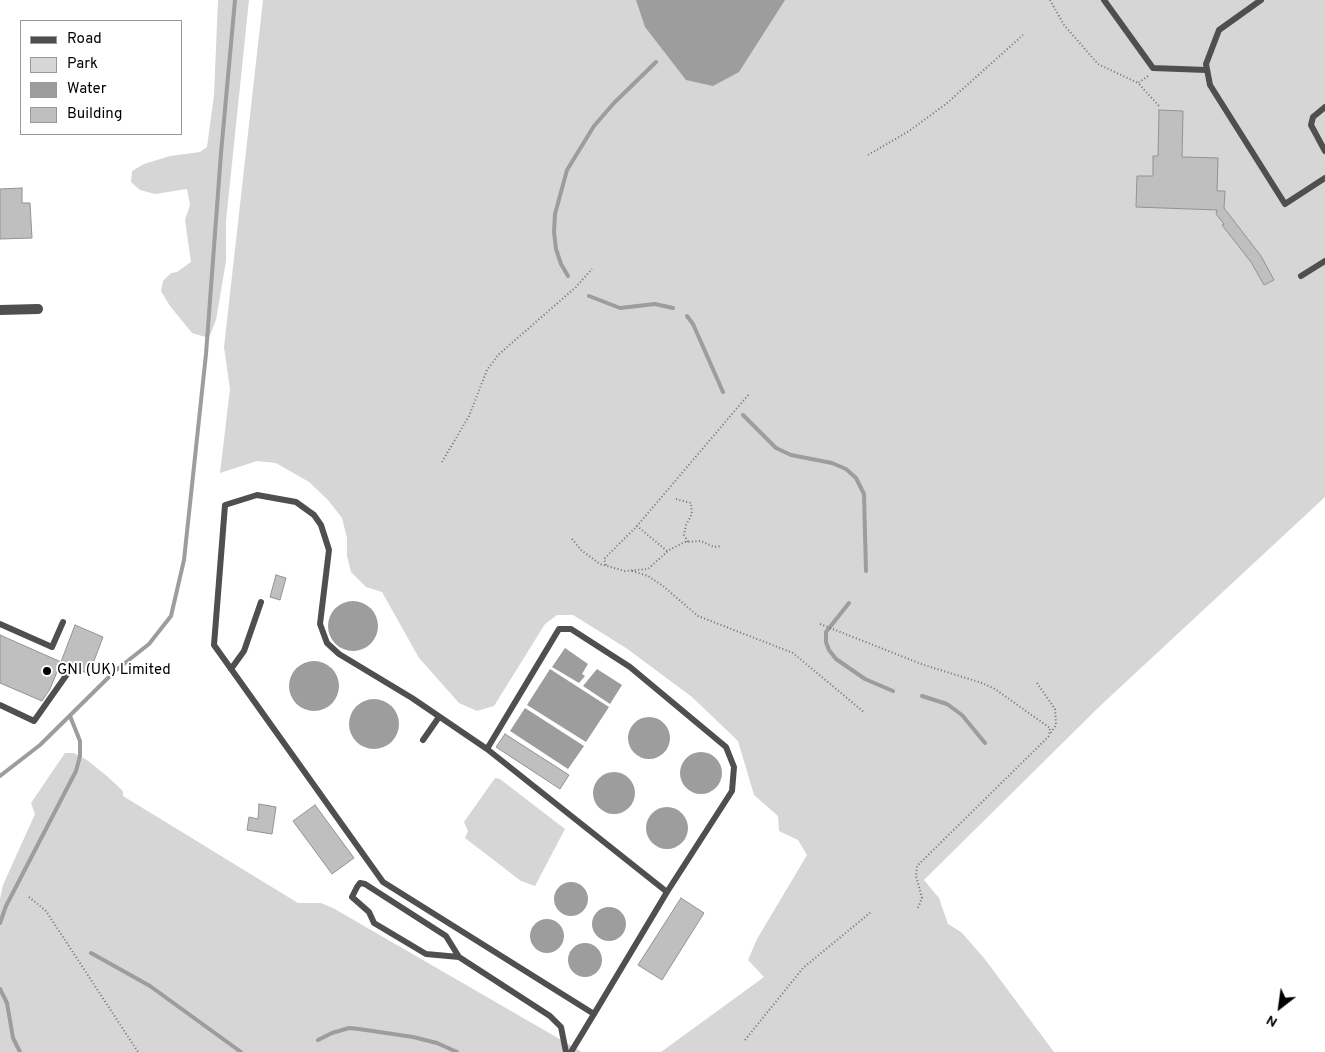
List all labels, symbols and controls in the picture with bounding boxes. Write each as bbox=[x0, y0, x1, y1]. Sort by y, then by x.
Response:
legend bbox=[20, 20, 182, 135]
text: Road bbox=[67, 30, 102, 49]
text: Park bbox=[67, 55, 98, 74]
text: Water bbox=[67, 80, 106, 99]
text: Building bbox=[67, 105, 122, 124]
place label: GNI (UK) Limited bbox=[57, 662, 171, 680]
marker: GNI (UK) Limited bbox=[41, 665, 53, 677]
north arrow bbox=[1255, 982, 1305, 1032]
text: N bbox=[1264, 1011, 1281, 1030]

